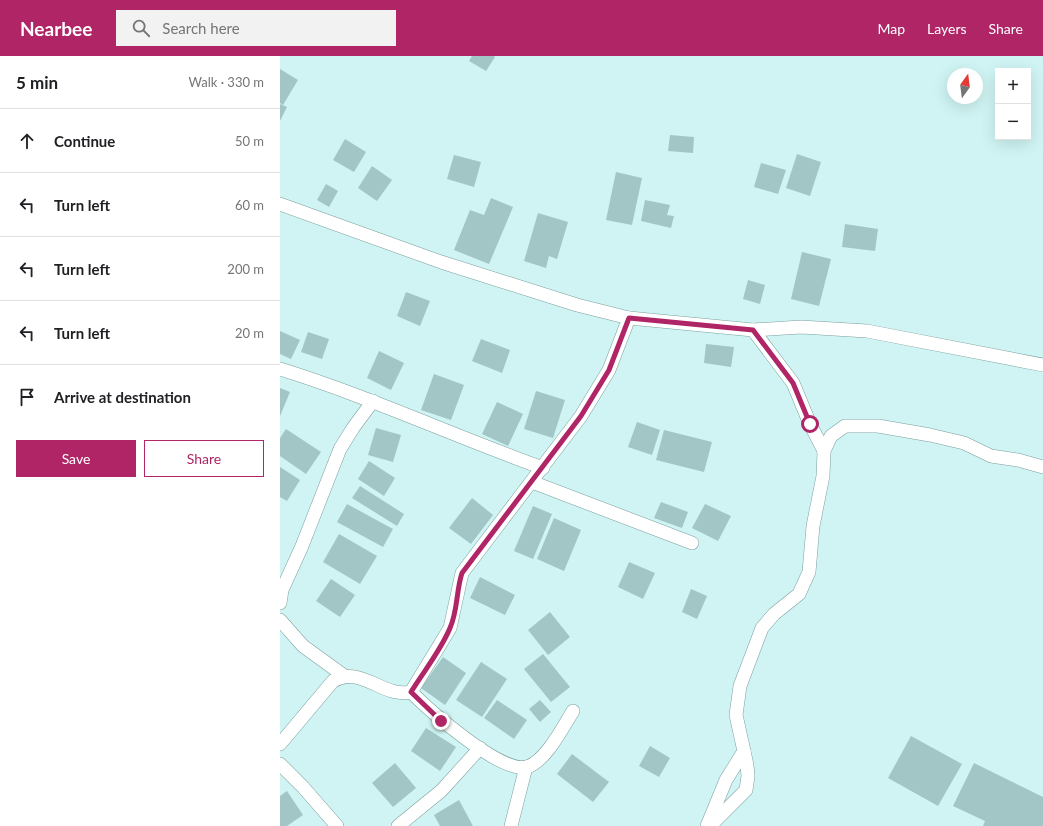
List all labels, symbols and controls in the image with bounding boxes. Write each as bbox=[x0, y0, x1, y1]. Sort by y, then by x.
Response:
search box bbox=[116, 10, 396, 46]
text: Nearbee bbox=[20, 17, 92, 40]
icon: search bbox=[130, 17, 152, 39]
text: Search here bbox=[162, 19, 240, 37]
text: Map bbox=[877, 20, 905, 37]
text: Layers bbox=[927, 20, 967, 37]
text: Share bbox=[989, 20, 1023, 37]
north arrow bbox=[947, 68, 983, 104]
map controls bbox=[995, 68, 1031, 140]
button: + bbox=[995, 68, 1031, 104]
text: 5 min bbox=[16, 72, 58, 93]
text: Walk · 330 m bbox=[188, 74, 264, 90]
button: − bbox=[995, 104, 1031, 140]
icon: ahead bbox=[16, 130, 38, 152]
text: Continue bbox=[54, 132, 115, 150]
text: 50 m bbox=[235, 133, 264, 149]
icon: left bbox=[16, 194, 38, 216]
text: Turn left bbox=[54, 196, 110, 214]
text: 60 m bbox=[235, 197, 264, 213]
icon: left bbox=[16, 258, 38, 280]
text: Turn left bbox=[54, 260, 110, 278]
text: 200 m bbox=[227, 261, 264, 277]
icon: left bbox=[16, 322, 38, 344]
text: Turn left bbox=[54, 324, 110, 342]
text: 20 m bbox=[235, 325, 264, 341]
icon: arrive bbox=[16, 386, 38, 408]
text: Arrive at destination bbox=[54, 388, 191, 406]
route start bbox=[801, 415, 819, 433]
button: Save bbox=[16, 440, 136, 477]
button: Share bbox=[144, 440, 264, 477]
route end bbox=[432, 712, 450, 730]

